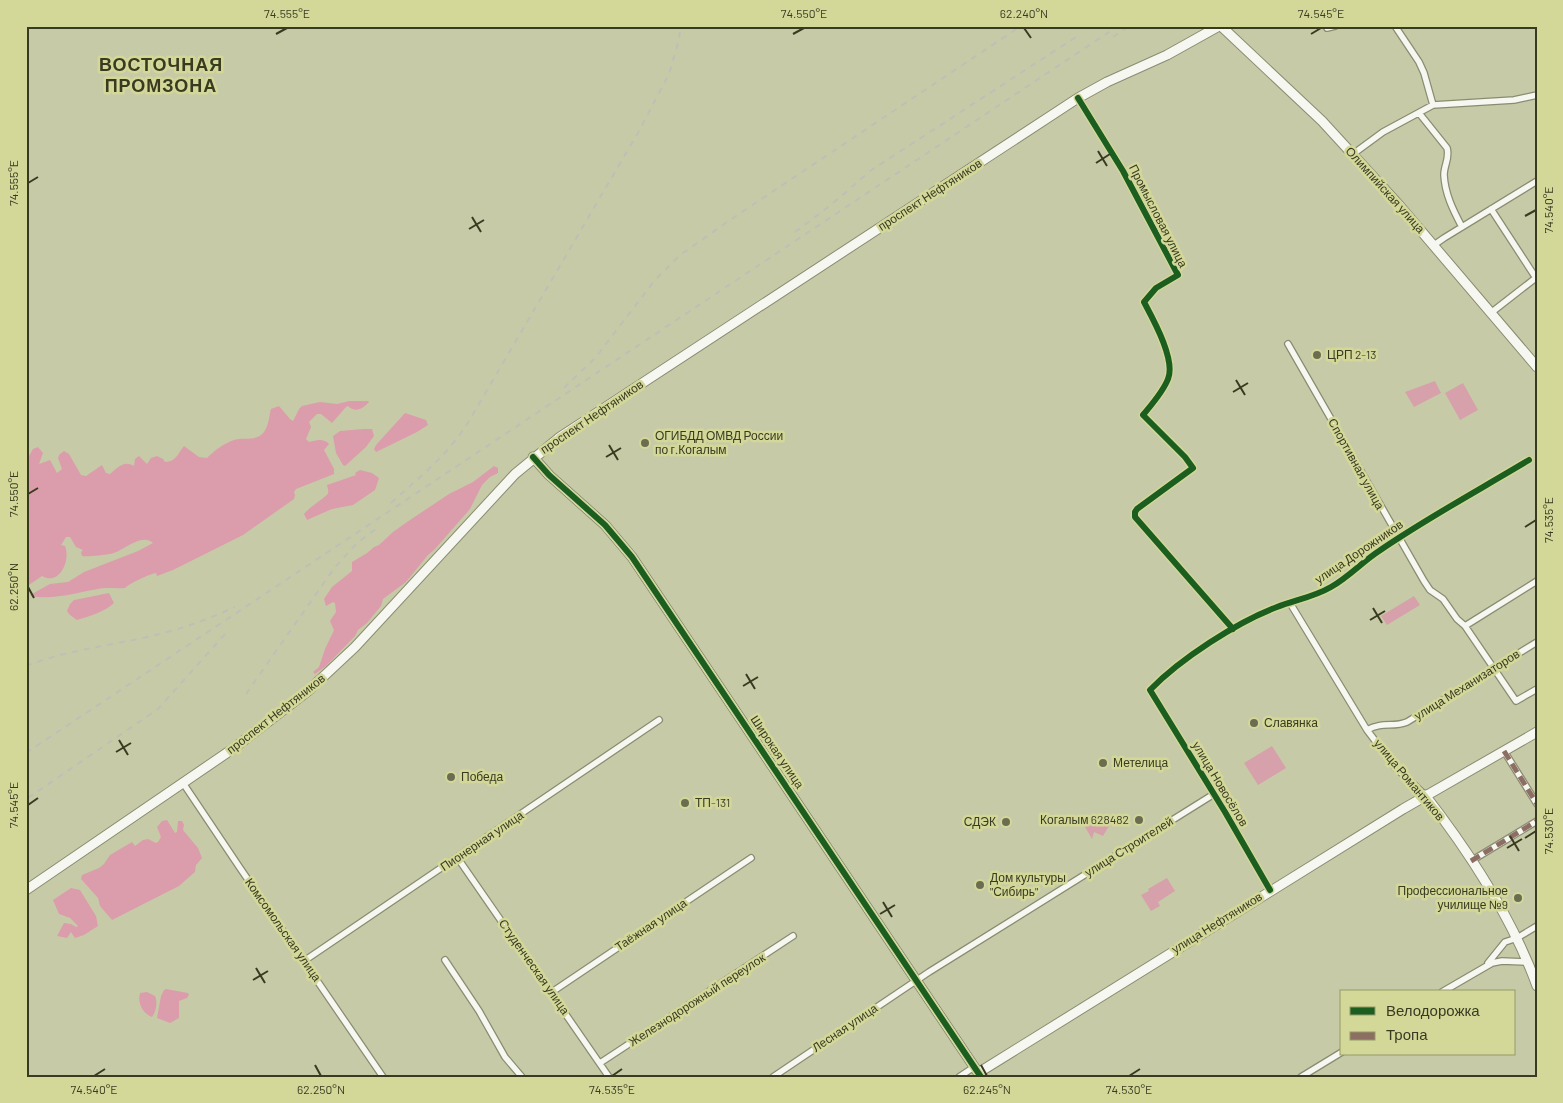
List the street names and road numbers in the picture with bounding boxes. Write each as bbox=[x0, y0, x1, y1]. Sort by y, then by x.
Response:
street label: Олимпийская улица bbox=[1343, 143, 1428, 236]
street label: проспект Нефтяников bbox=[875, 155, 985, 234]
street label: Промысловая улица bbox=[1126, 162, 1191, 270]
street label: проспект Нефтяников bbox=[537, 377, 646, 457]
street label: Спортивная улица bbox=[1325, 416, 1388, 512]
street label: улица Дорожников bbox=[1312, 516, 1406, 587]
street label: улица Механизаторов bbox=[1411, 646, 1522, 723]
street label: проспект Нефтяников bbox=[223, 670, 328, 757]
street label: Широкая улица bbox=[747, 712, 808, 791]
street label: улица Романтиков bbox=[1371, 736, 1448, 823]
street label: улица Новосёлов bbox=[1189, 739, 1252, 829]
street label: Пионерная улица bbox=[437, 807, 526, 874]
street label: улица Строителей bbox=[1082, 813, 1176, 880]
street label: Комсомольская улица bbox=[242, 875, 325, 985]
street label: улица Нефтяников bbox=[1169, 889, 1265, 957]
street label: Таёжная улица bbox=[612, 895, 690, 954]
street label: Студенческая улица bbox=[496, 916, 573, 1018]
street label: Железнодорожный переулок bbox=[626, 949, 768, 1049]
street label: Лесная улица bbox=[809, 1000, 881, 1055]

